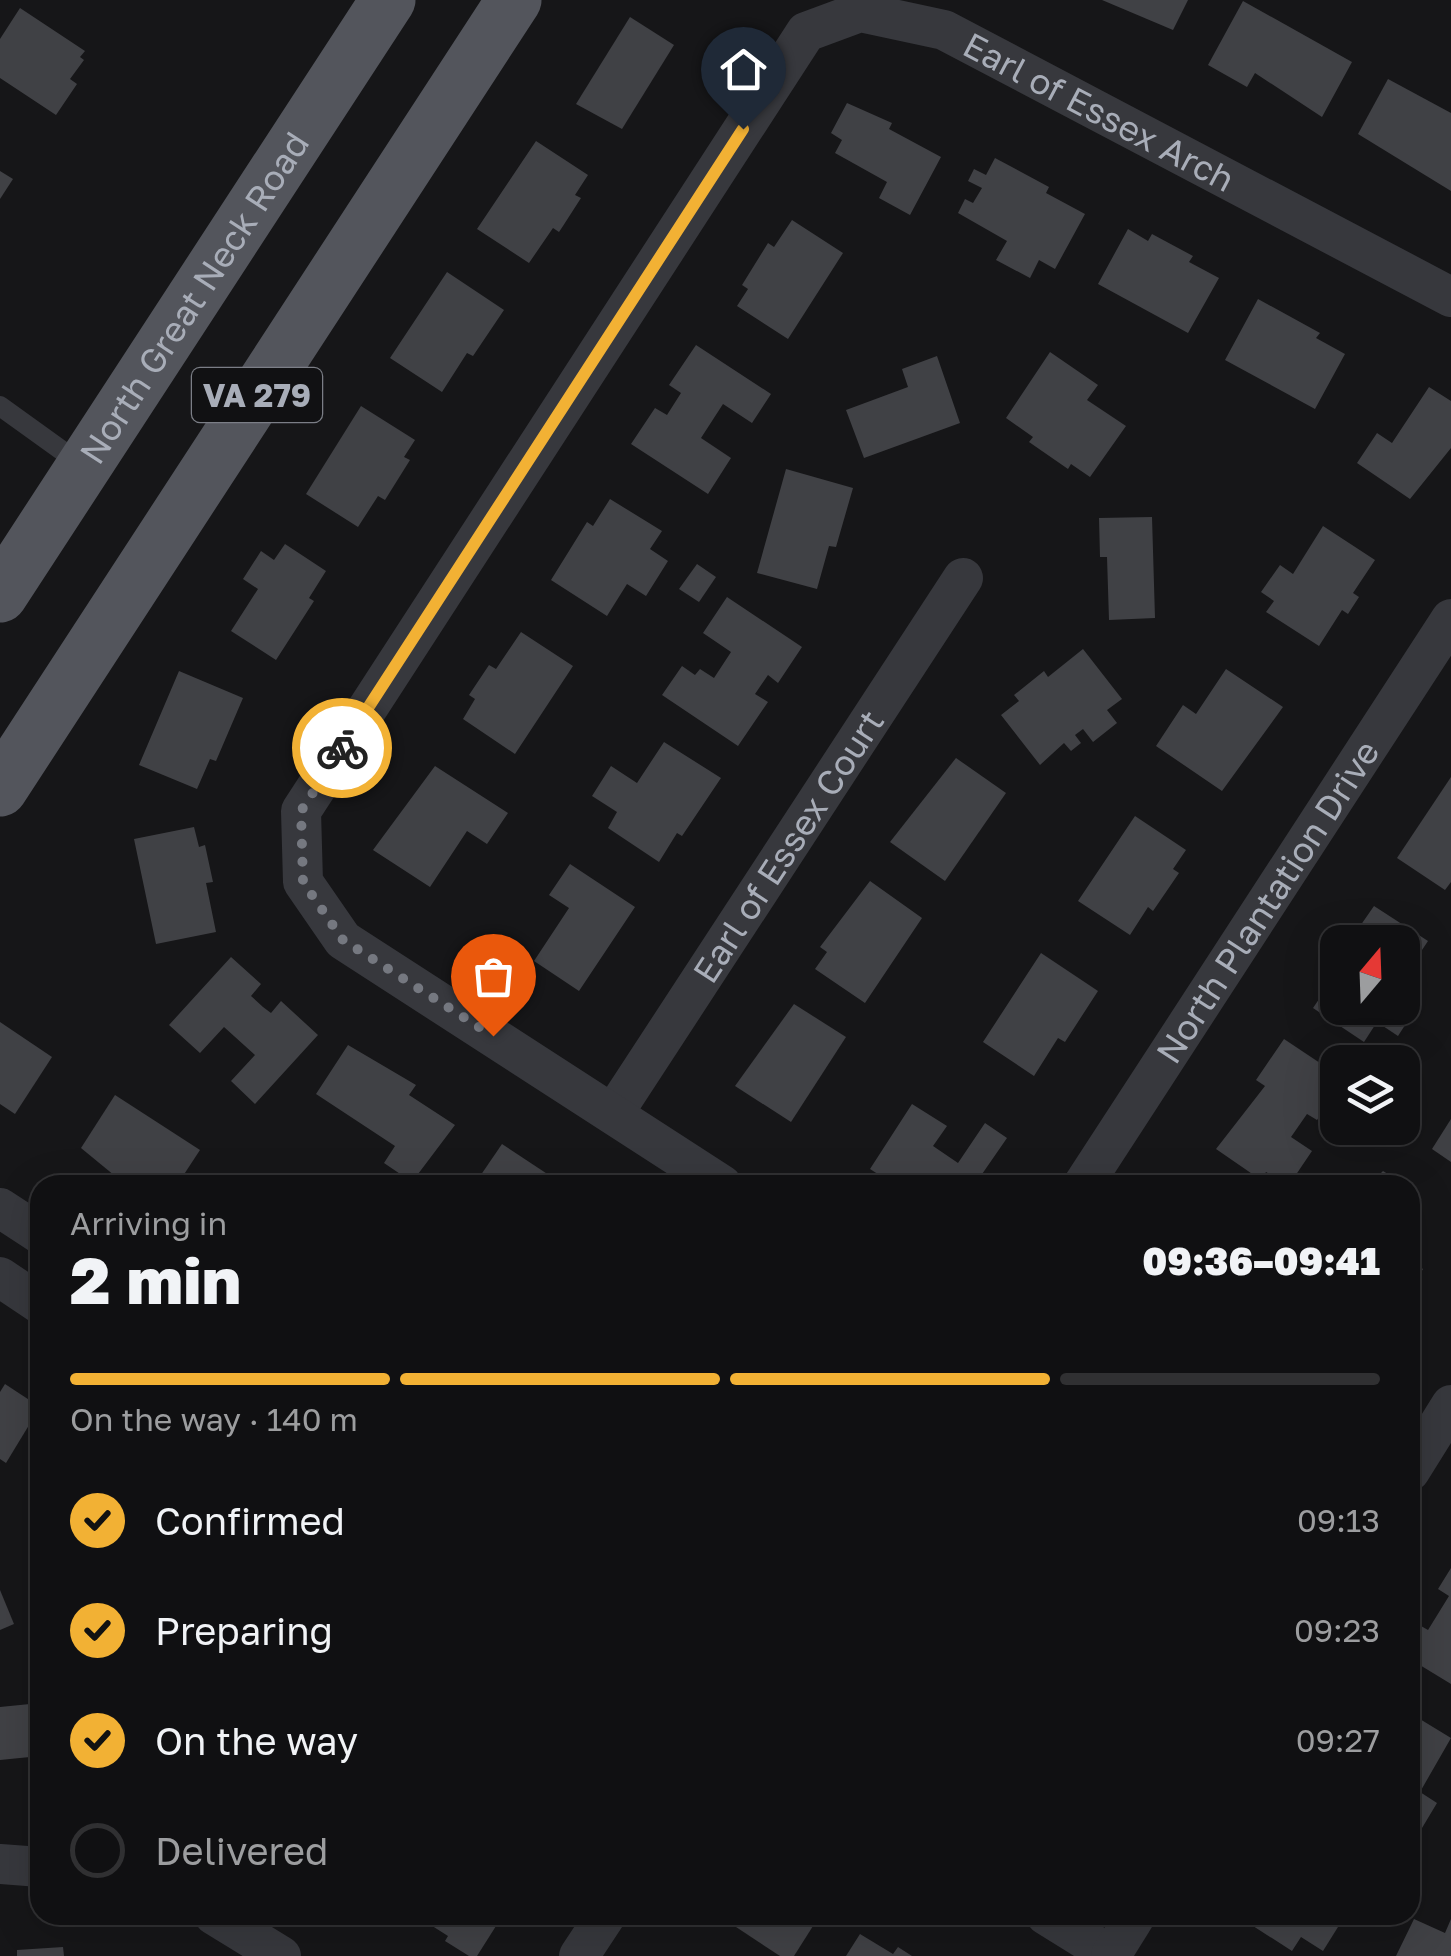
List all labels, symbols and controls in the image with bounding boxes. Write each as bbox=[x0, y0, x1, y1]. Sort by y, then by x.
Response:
street label: Earl of Essex Arch bbox=[957, 23, 1242, 200]
pin bbox=[701, 27, 786, 130]
icon: home bbox=[716, 42, 771, 97]
street label: North Great Neck Road bbox=[71, 124, 317, 471]
road number: VA 279 bbox=[192, 368, 322, 422]
courier bbox=[292, 698, 392, 798]
street label: Earl of Essex Court bbox=[684, 702, 892, 990]
icon: bike bbox=[315, 721, 370, 776]
street label: North Plantation Drive bbox=[1147, 732, 1387, 1071]
north arrow bbox=[1320, 925, 1420, 1025]
map controls bbox=[1320, 925, 1420, 1145]
pin bbox=[451, 934, 536, 1037]
icon: bag bbox=[466, 949, 521, 1004]
button: layers bbox=[1320, 1045, 1420, 1145]
text: Arriving in bbox=[70, 1204, 227, 1242]
text: 09:36–09:41 bbox=[1142, 1238, 1380, 1283]
text: 2 min bbox=[70, 1240, 241, 1318]
text: On the way · 140 m bbox=[70, 1400, 358, 1438]
icon: check bbox=[70, 1493, 125, 1548]
text: Confirmed bbox=[155, 1498, 345, 1543]
text: 09:13 bbox=[1297, 1501, 1380, 1539]
icon: check bbox=[70, 1603, 125, 1658]
text: Preparing bbox=[155, 1608, 333, 1653]
text: 09:23 bbox=[1294, 1611, 1380, 1649]
icon: check bbox=[70, 1713, 125, 1768]
text: On the way bbox=[155, 1718, 358, 1763]
text: 09:27 bbox=[1296, 1721, 1380, 1759]
text: Delivered bbox=[155, 1828, 328, 1873]

